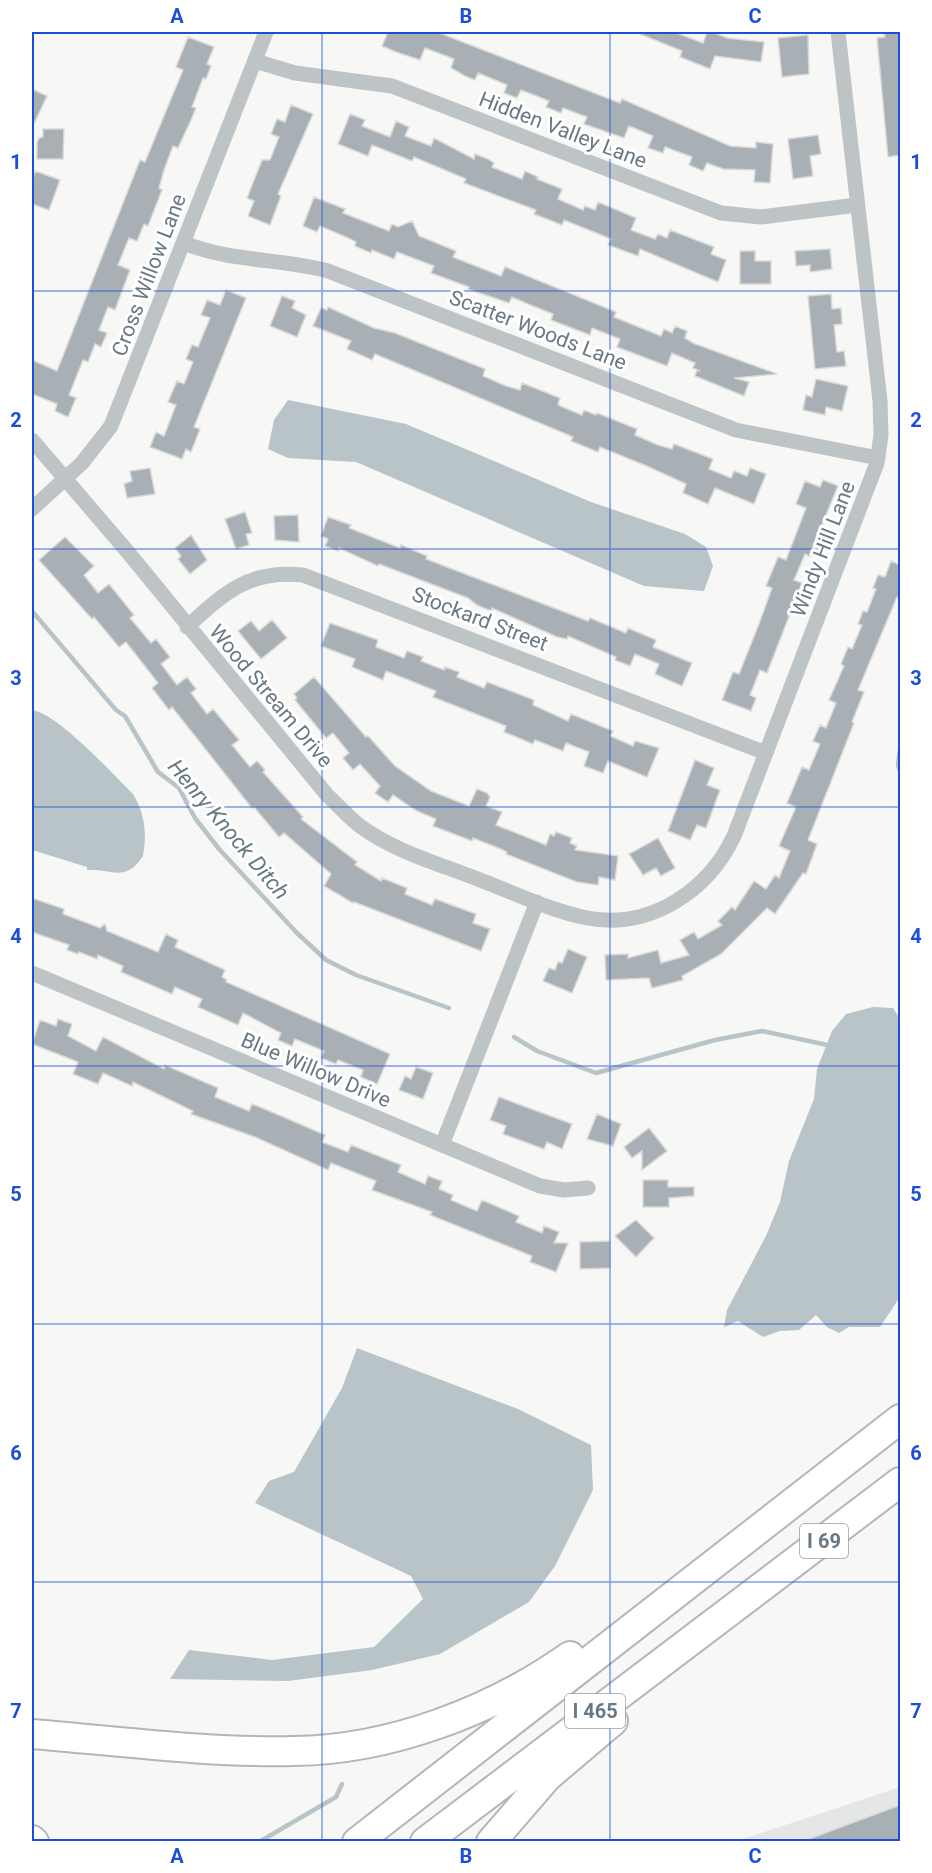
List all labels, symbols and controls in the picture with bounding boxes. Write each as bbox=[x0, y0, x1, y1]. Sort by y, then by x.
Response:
text: A bbox=[170, 4, 184, 28]
text: B bbox=[460, 4, 472, 28]
text: C bbox=[748, 4, 762, 28]
street label: Hidden Valley Lane bbox=[476, 87, 650, 173]
text: 1 bbox=[10, 150, 22, 174]
text: 1 bbox=[910, 150, 922, 174]
street label: Cross Willow Lane bbox=[107, 190, 191, 360]
street label: Scatter Woods Lane bbox=[446, 285, 630, 375]
text: 2 bbox=[10, 408, 22, 432]
text: 2 bbox=[910, 408, 922, 432]
street label: Windy Hill Lane bbox=[786, 478, 860, 620]
street label: Stockard Street bbox=[409, 582, 551, 656]
street label: Wood Stream Drive bbox=[204, 620, 338, 772]
text: 3 bbox=[10, 666, 22, 690]
text: 3 bbox=[910, 666, 922, 690]
water label: Henry Knock Ditch bbox=[163, 754, 294, 904]
text: 4 bbox=[10, 924, 22, 948]
text: 4 bbox=[910, 924, 922, 948]
street label: Blue Willow Drive bbox=[238, 1028, 394, 1112]
text: 5 bbox=[10, 1182, 22, 1206]
text: 5 bbox=[910, 1182, 922, 1206]
text: 6 bbox=[10, 1441, 22, 1465]
text: 6 bbox=[910, 1441, 922, 1465]
road number: I 69 bbox=[800, 1524, 848, 1558]
road number: I 465 bbox=[565, 1694, 625, 1728]
text: 7 bbox=[10, 1699, 22, 1723]
text: 7 bbox=[910, 1699, 922, 1723]
text: A bbox=[170, 1844, 184, 1868]
text: B bbox=[460, 1844, 472, 1868]
text: C bbox=[748, 1844, 762, 1868]

